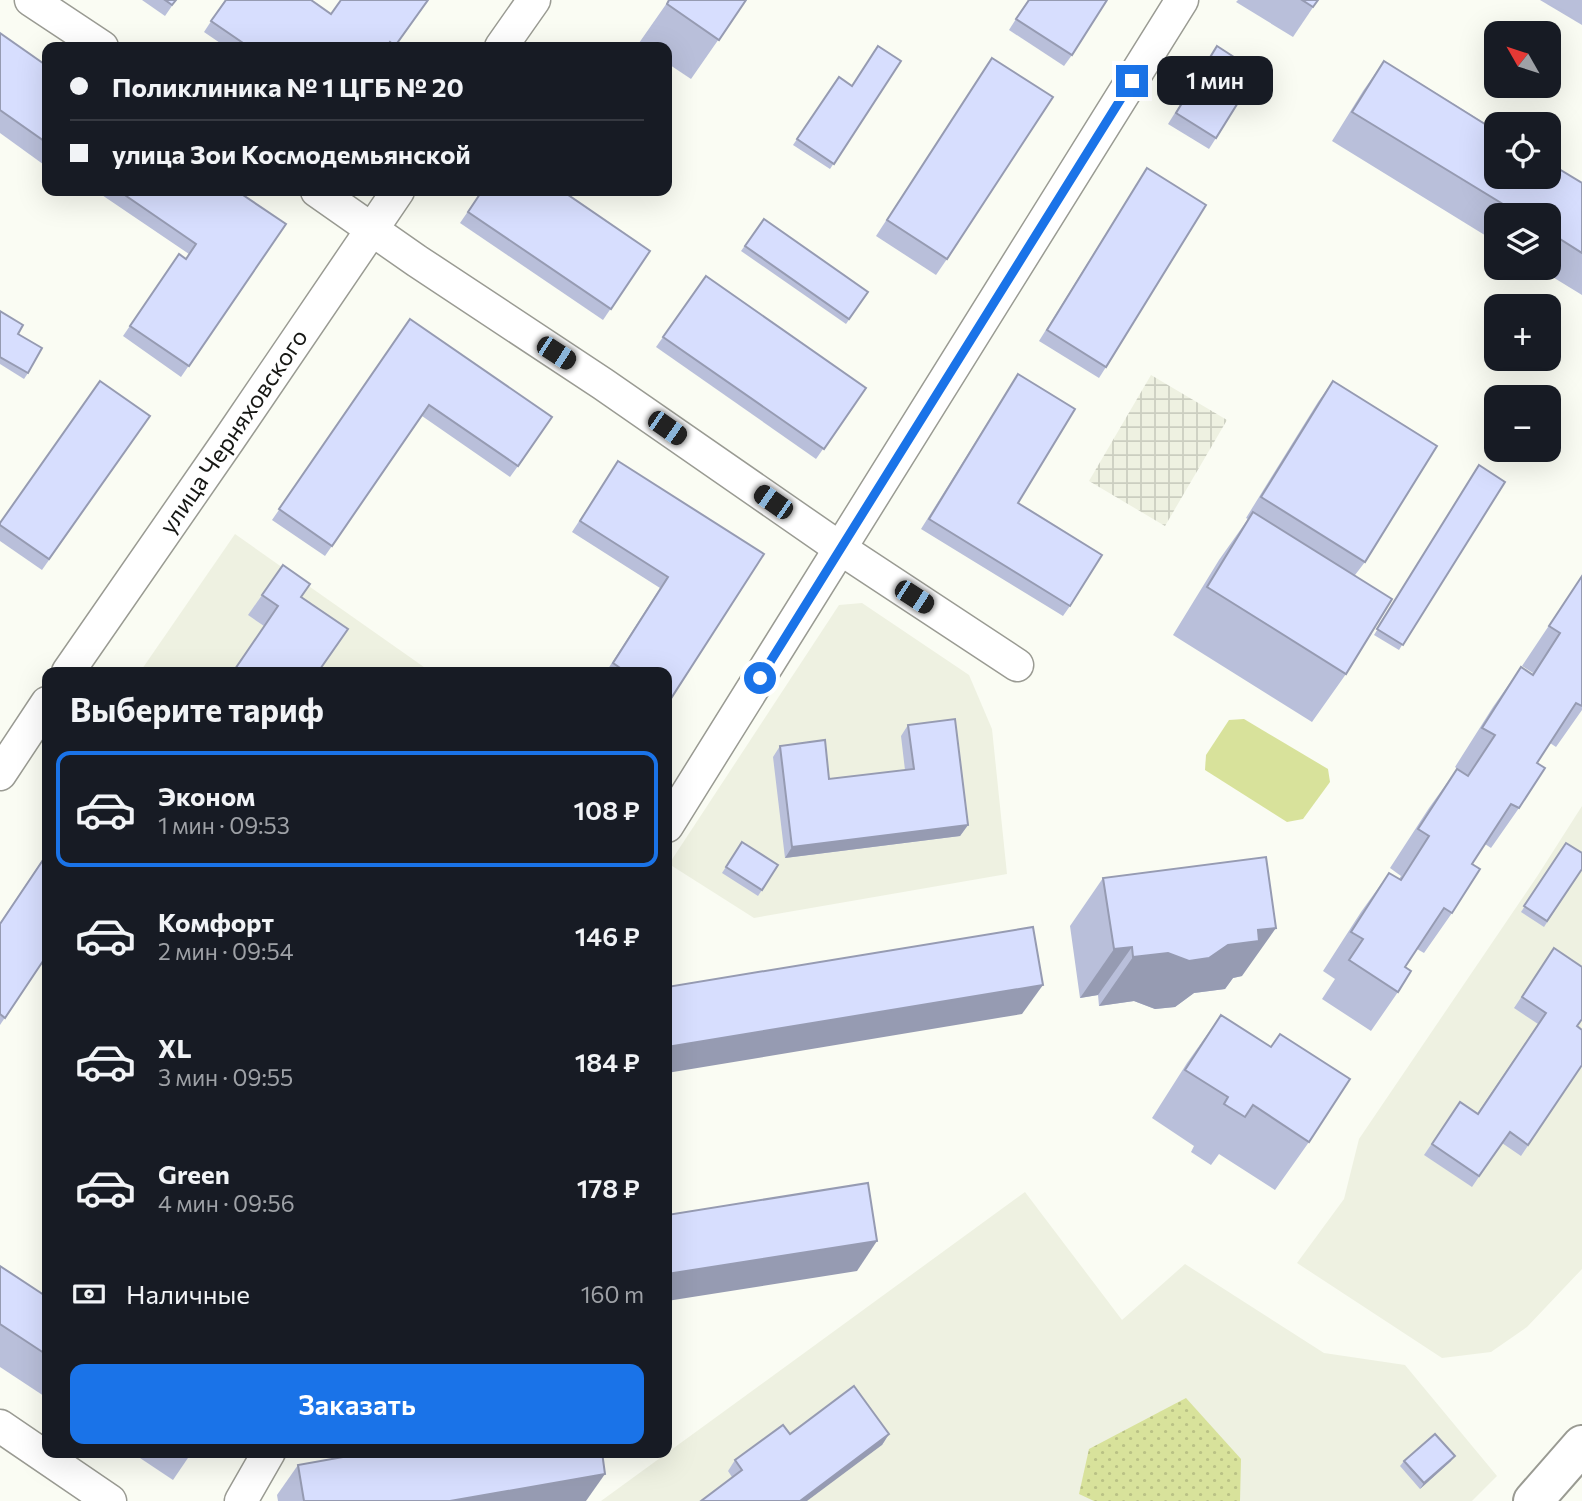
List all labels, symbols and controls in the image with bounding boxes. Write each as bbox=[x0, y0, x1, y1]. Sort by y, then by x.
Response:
north arrow bbox=[1484, 21, 1561, 98]
map controls bbox=[1484, 21, 1561, 462]
callout: 1 мин bbox=[1156, 56, 1272, 106]
route end bbox=[1116, 65, 1148, 97]
text: 1 мин bbox=[1186, 66, 1244, 94]
text: Поликлиника № 1 ЦГБ № 20 bbox=[112, 71, 464, 102]
button: locate bbox=[1484, 112, 1561, 189]
text: улица Зои Космодемьянской bbox=[112, 138, 471, 169]
button: layers bbox=[1484, 203, 1561, 280]
button: + bbox=[1484, 294, 1561, 371]
street label: улица Черняховского bbox=[152, 323, 313, 539]
car bbox=[533, 333, 580, 373]
button: − bbox=[1484, 385, 1561, 462]
car bbox=[644, 407, 691, 449]
car bbox=[750, 481, 797, 523]
car bbox=[891, 577, 938, 617]
route start bbox=[744, 662, 776, 694]
text: Выберите тариф bbox=[70, 689, 324, 729]
icon: car bbox=[74, 778, 137, 841]
text: Эконом bbox=[158, 780, 255, 811]
text: 108 ₽ bbox=[573, 794, 640, 825]
text: 1 мин · 09:53 bbox=[158, 811, 290, 839]
icon: car bbox=[74, 904, 137, 967]
text: Комфорт bbox=[158, 906, 274, 937]
text: 146 ₽ bbox=[575, 920, 640, 951]
text: 2 мин · 09:54 bbox=[158, 937, 293, 965]
icon: car bbox=[74, 1030, 137, 1093]
text: XL bbox=[158, 1032, 192, 1063]
text: 184 ₽ bbox=[575, 1046, 640, 1077]
text: 3 мин · 09:55 bbox=[158, 1063, 293, 1091]
icon: car bbox=[74, 1156, 137, 1219]
text: Green bbox=[158, 1158, 230, 1189]
text: 178 ₽ bbox=[577, 1172, 640, 1203]
text: 4 мин · 09:56 bbox=[158, 1189, 295, 1217]
icon: cash bbox=[70, 1275, 108, 1313]
text: Наличные bbox=[126, 1278, 250, 1309]
text: 160 m bbox=[581, 1280, 644, 1308]
button: Заказать bbox=[70, 1364, 644, 1444]

